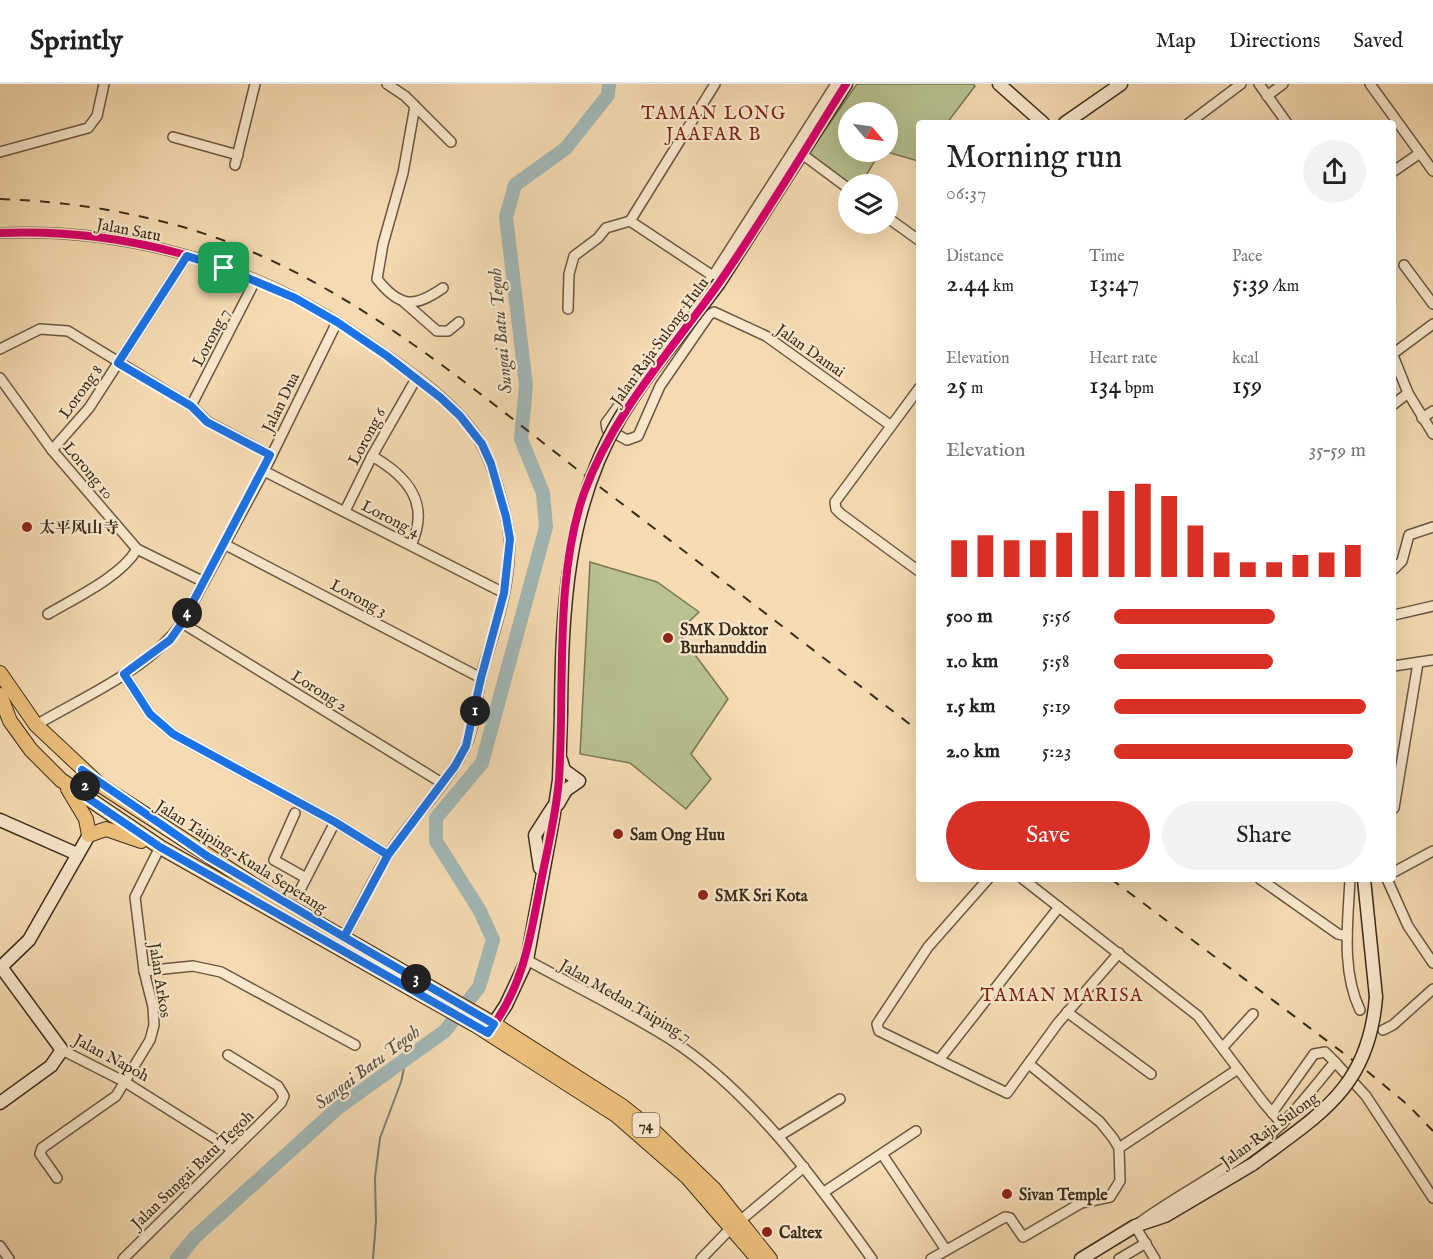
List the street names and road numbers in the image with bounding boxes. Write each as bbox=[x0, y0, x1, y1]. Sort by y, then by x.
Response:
street label: Jalan Satu bbox=[93, 215, 163, 247]
street label: Jalan Raja Sulong Hulu bbox=[606, 274, 714, 412]
street label: Lorong 7 bbox=[189, 305, 235, 370]
street label: Jalan Damai bbox=[770, 319, 848, 383]
street label: Lorong 8 bbox=[55, 361, 108, 423]
street label: Jalan Dua bbox=[258, 369, 305, 438]
street label: Lorong 6 bbox=[344, 405, 391, 469]
street label: Lorong 10 bbox=[58, 438, 117, 504]
street label: Lorong 4 bbox=[357, 497, 423, 543]
street label: Lorong 3 bbox=[326, 576, 390, 622]
street label: Lorong 2 bbox=[287, 667, 351, 717]
street label: Jalan Taiping-Kuala Sepetang bbox=[150, 796, 331, 919]
street label: Jalan Arkos bbox=[143, 939, 175, 1020]
street label: Jalan Medan Taiping 7 bbox=[554, 955, 694, 1048]
street label: Jalan Napoh bbox=[68, 1030, 153, 1087]
street label: Jalan Raja Sulong bbox=[1216, 1088, 1323, 1174]
street label: Jalan Sungai Batu Tegoh bbox=[126, 1106, 259, 1236]
road number: 74 bbox=[632, 1113, 660, 1137]

